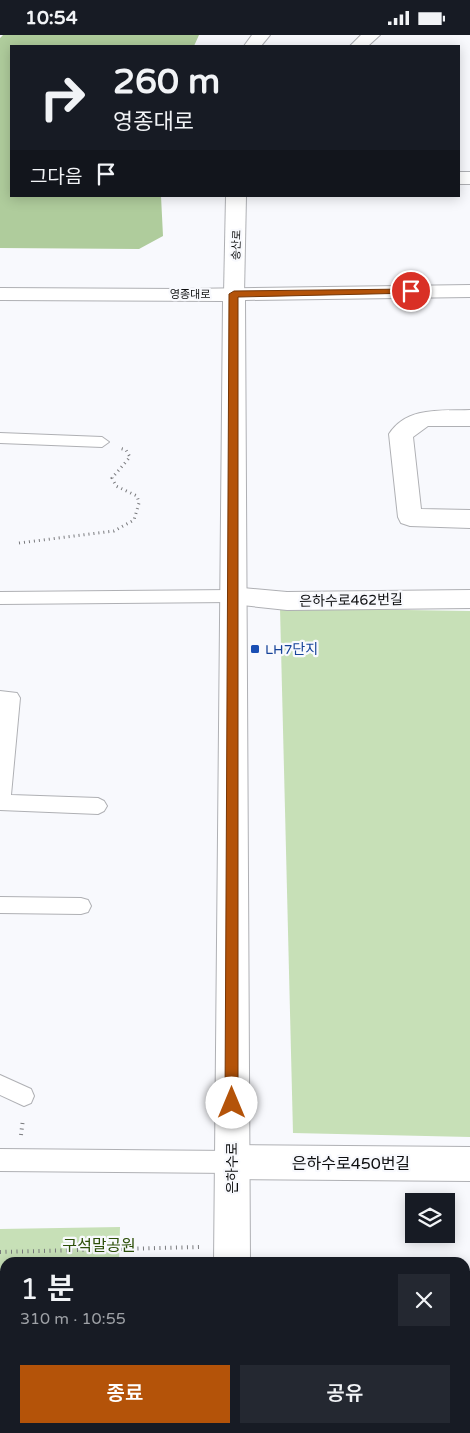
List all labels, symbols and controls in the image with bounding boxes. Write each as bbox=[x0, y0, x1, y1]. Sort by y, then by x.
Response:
text: 10:54 bbox=[25, 7, 78, 29]
text: 260 m bbox=[113, 61, 220, 103]
icon: right bbox=[30, 65, 95, 130]
text: 영종대로 bbox=[113, 109, 194, 135]
icon: arrive bbox=[92, 160, 120, 188]
text: 그다음 bbox=[30, 166, 82, 188]
street label: 송산로 bbox=[229, 230, 244, 260]
pin bbox=[390, 270, 432, 312]
icon: arrive bbox=[397, 277, 425, 305]
street label: 영종대로 bbox=[170, 288, 210, 301]
street label: 은하수로462번길 bbox=[299, 591, 403, 610]
place label: LH7단지 bbox=[265, 641, 318, 658]
marker: LH7단지 bbox=[249, 643, 261, 655]
position arrow bbox=[205, 1076, 257, 1128]
street label: 은하수로 bbox=[224, 1142, 241, 1194]
street label: 은하수로450번길 bbox=[292, 1154, 410, 1174]
map controls bbox=[405, 1193, 455, 1243]
button: layers bbox=[405, 1193, 455, 1243]
park label: 구석말공원 bbox=[62, 1236, 136, 1256]
text: 1 분 bbox=[20, 1271, 74, 1308]
button: close bbox=[398, 1274, 450, 1326]
text: 310 m · 10:55 bbox=[20, 1309, 126, 1329]
button: 종료 bbox=[20, 1365, 230, 1423]
button: 공유 bbox=[240, 1365, 450, 1423]

